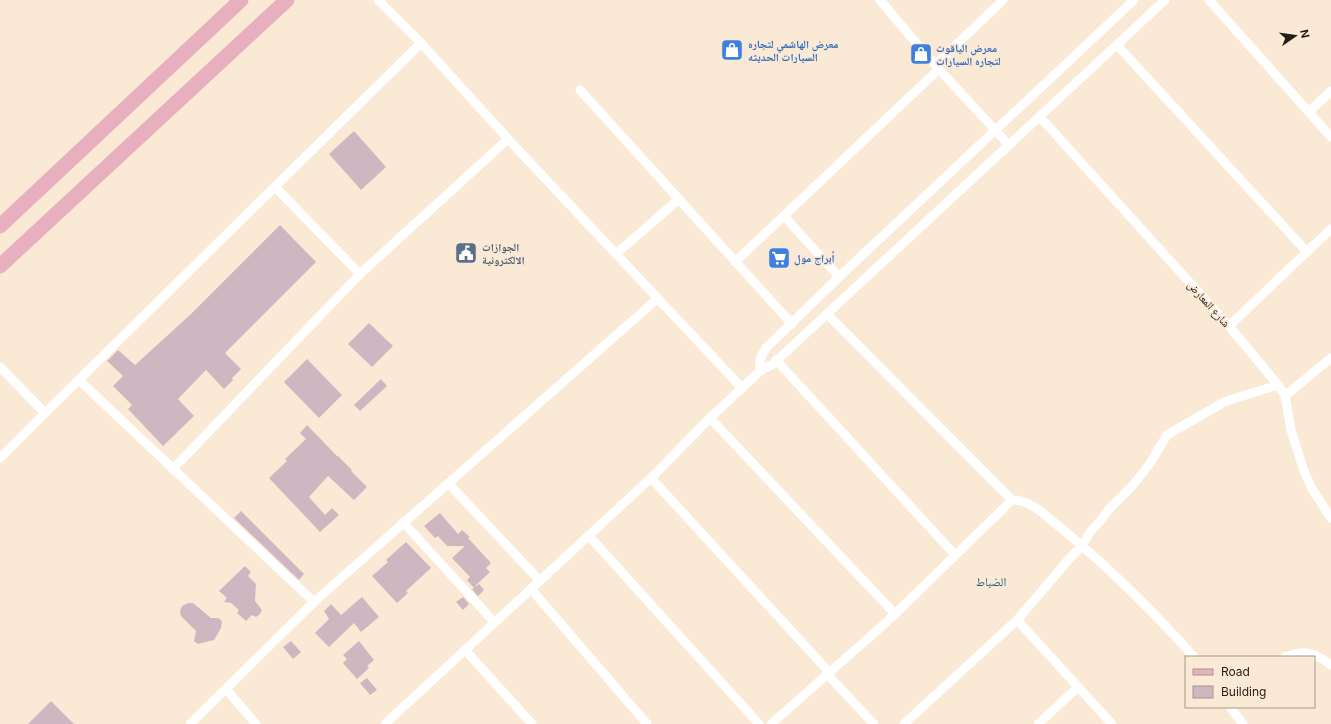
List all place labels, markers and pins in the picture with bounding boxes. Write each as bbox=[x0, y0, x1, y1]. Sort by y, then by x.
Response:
shop icon: معرض الهاشمي لتجاره السيارات الحديثه bbox=[719, 37, 745, 63]
place label: معرض الهاشمي لتجاره السيارات الحديثه bbox=[748, 37, 839, 64]
shop icon: معرض الياقوت لتجاره السيارات bbox=[908, 41, 934, 67]
place label: معرض الياقوت لتجاره السيارات bbox=[936, 41, 1001, 68]
public building icon: الجوازات الالكترونية bbox=[453, 240, 479, 266]
place label: الجوازات الالكترونية bbox=[482, 240, 525, 267]
supermarket icon: أبراج مول bbox=[766, 245, 792, 271]
place label: أبراج مول bbox=[794, 251, 835, 266]

